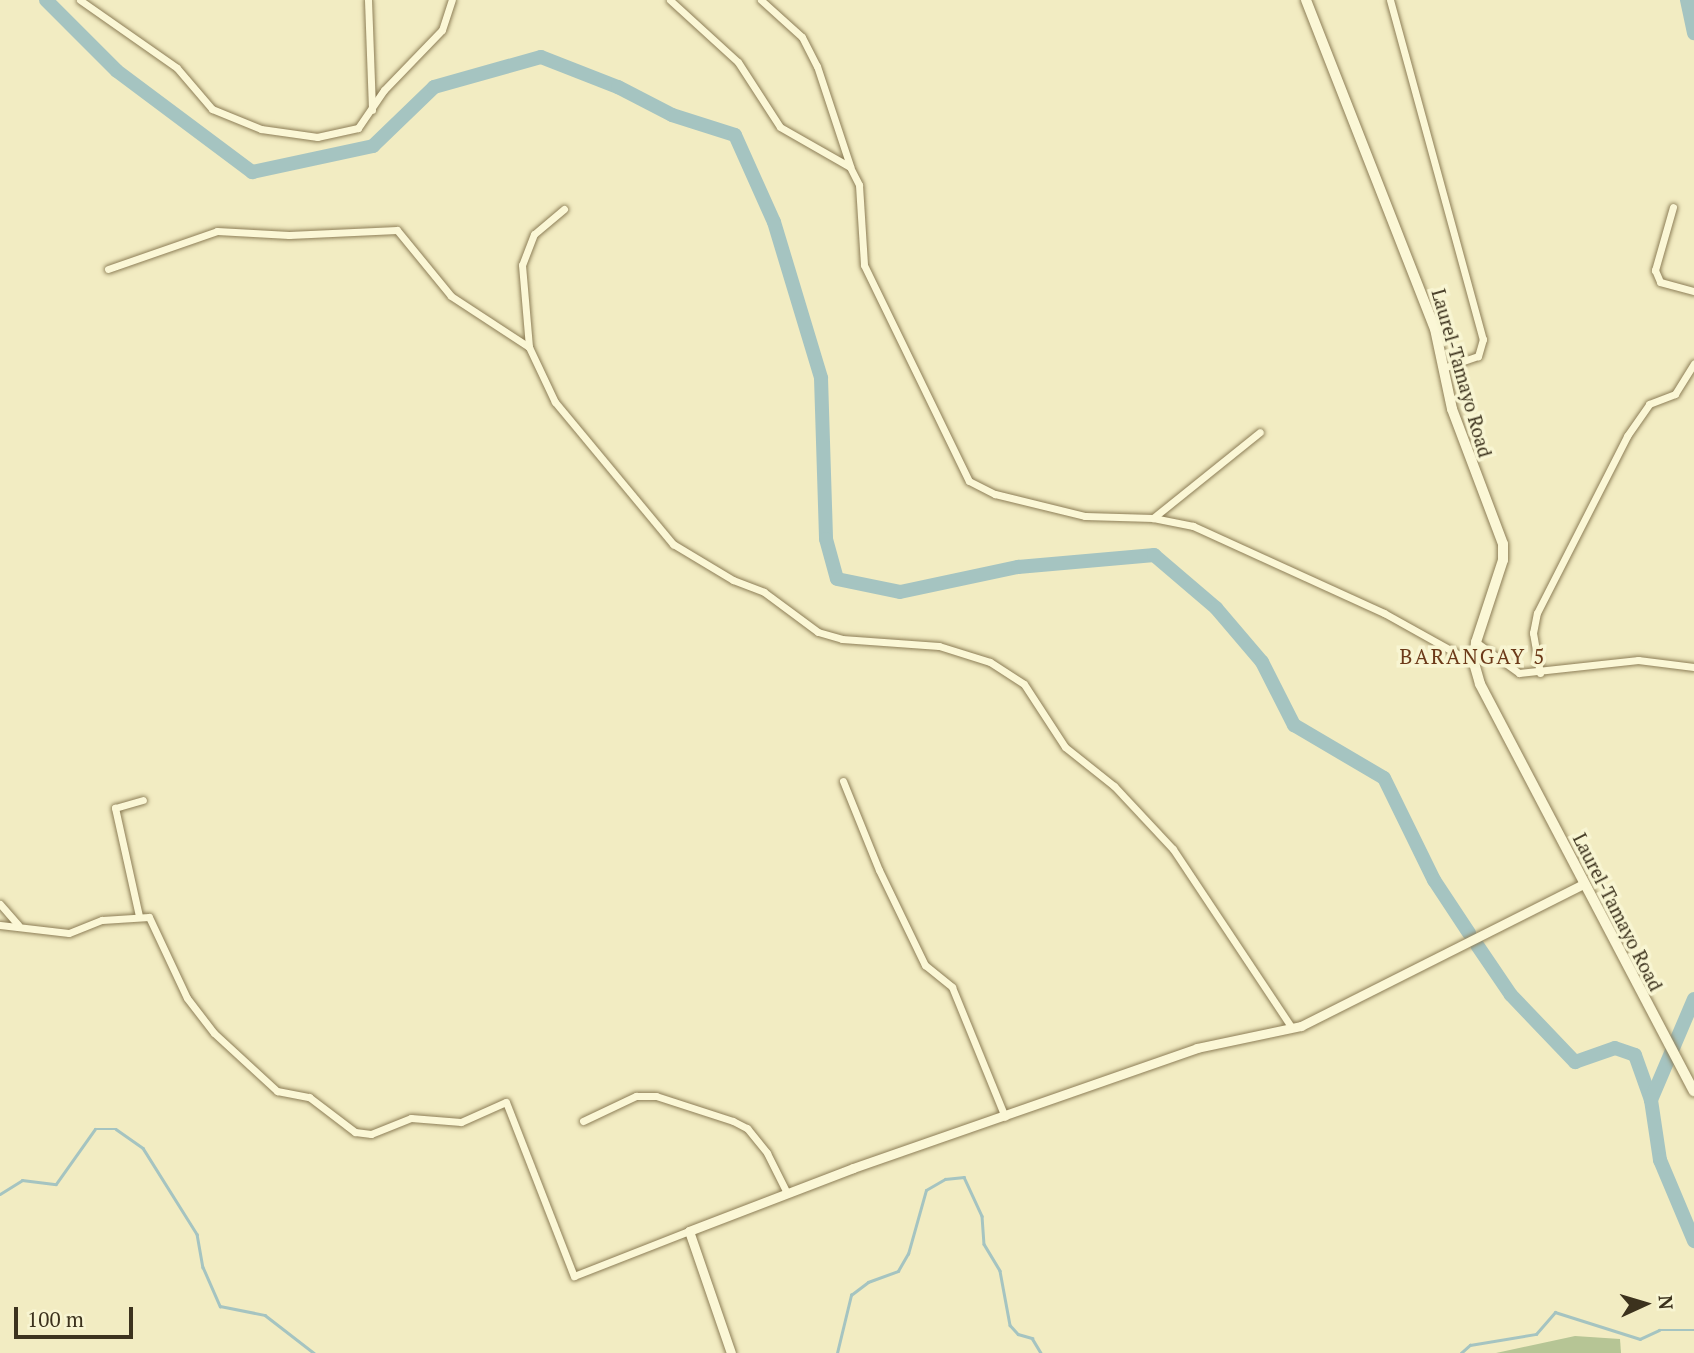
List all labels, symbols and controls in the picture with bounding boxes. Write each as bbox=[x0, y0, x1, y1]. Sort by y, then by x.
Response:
street label: Laurel-Tamayo Road bbox=[1427, 286, 1497, 460]
district label: BARANGAY 5 bbox=[1401, 643, 1545, 669]
street label: Laurel-Tamayo Road bbox=[1568, 829, 1668, 995]
north arrow bbox=[1610, 1269, 1680, 1339]
scale bar bbox=[18, 1294, 136, 1338]
text: N bbox=[1653, 1294, 1679, 1311]
text: 100 m bbox=[27, 1305, 84, 1333]

